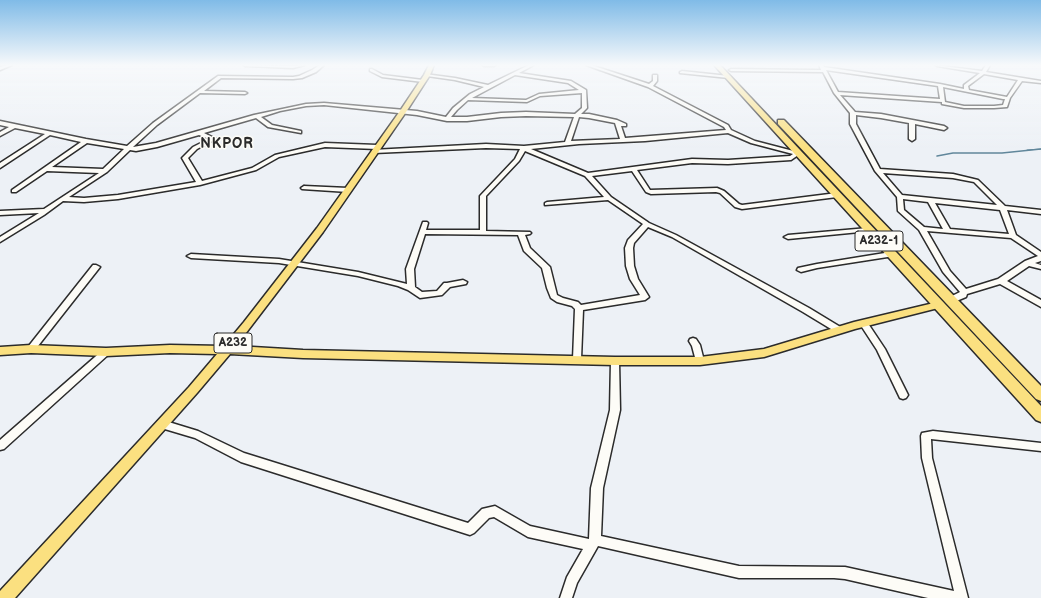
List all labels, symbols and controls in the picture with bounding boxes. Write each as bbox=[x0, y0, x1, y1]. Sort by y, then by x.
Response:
district label: NKPOR bbox=[200, 136, 254, 152]
road number: A232-1 bbox=[855, 231, 903, 251]
road number: A232 bbox=[214, 333, 252, 353]

